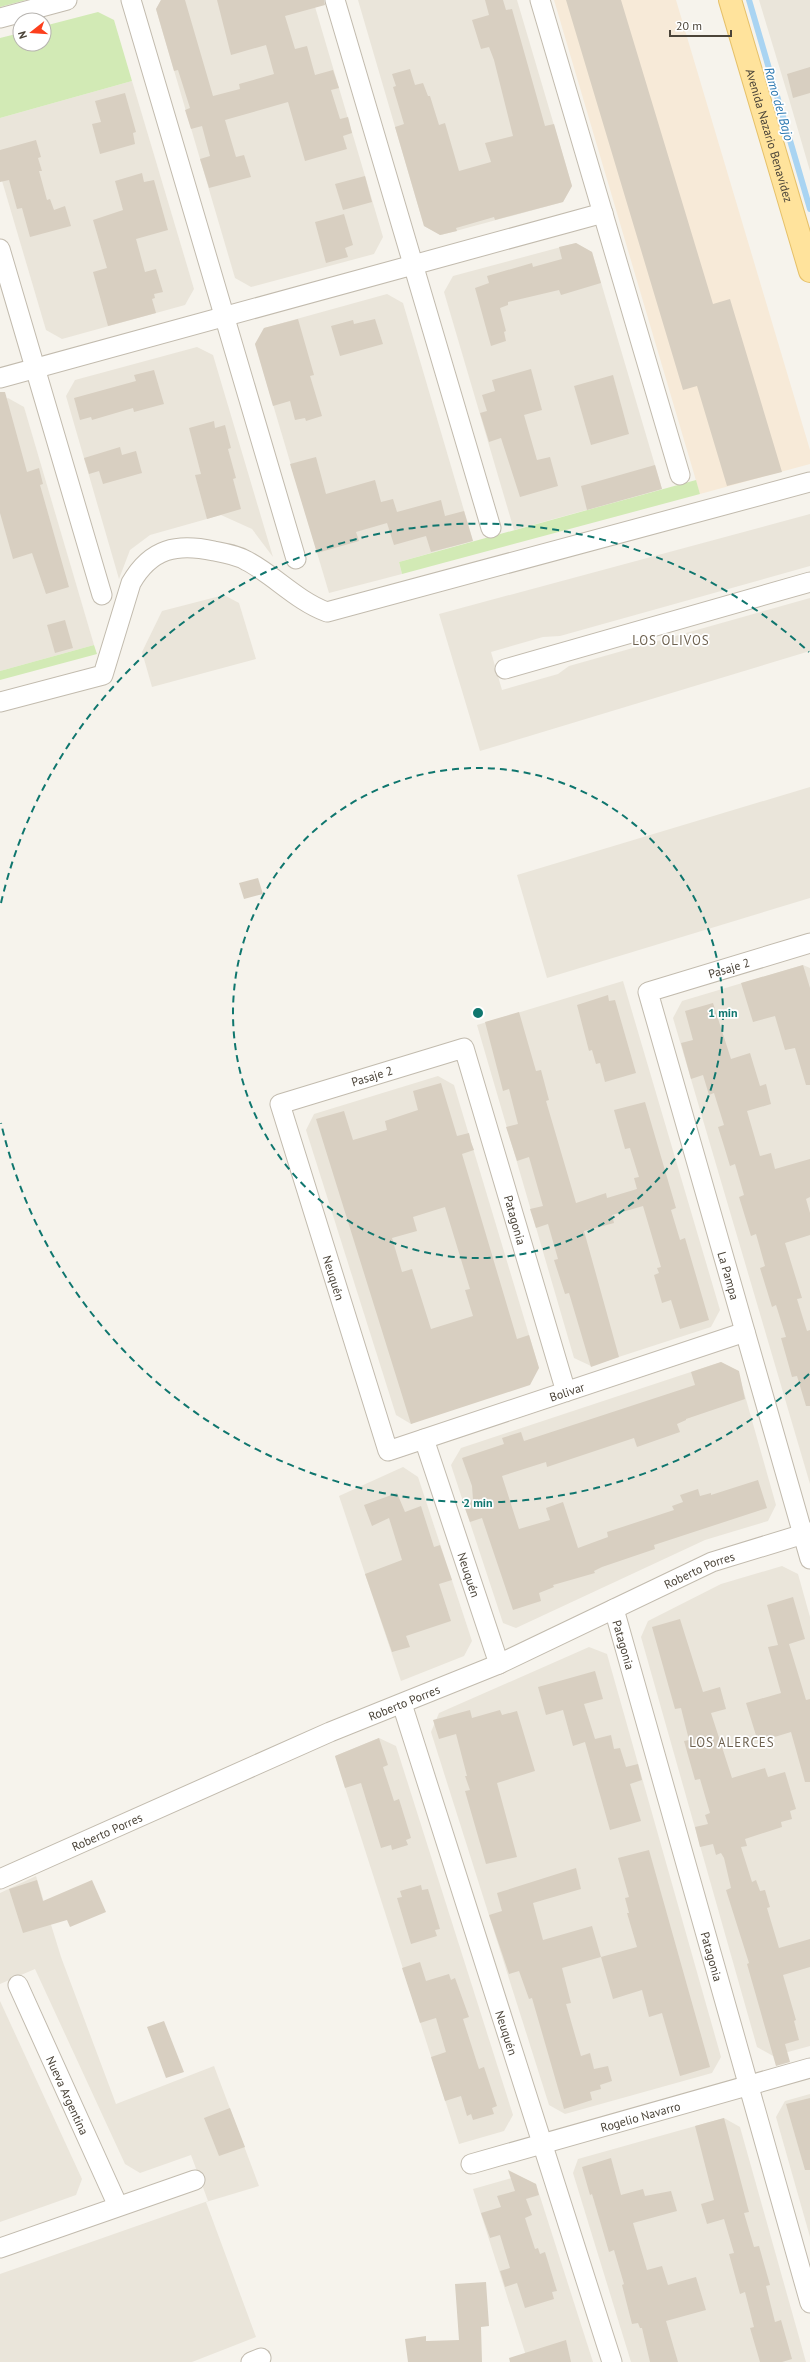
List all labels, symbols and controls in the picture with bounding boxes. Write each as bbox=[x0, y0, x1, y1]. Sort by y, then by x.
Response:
north arrow bbox=[12, 12, 52, 52]
scale bar bbox=[670, 12, 731, 38]
text: 20 m bbox=[676, 18, 702, 33]
text: N bbox=[15, 29, 30, 40]
water label: Ramo del Bajo bbox=[760, 65, 798, 143]
street label: Avenida Nazario Benavídez bbox=[743, 67, 797, 204]
district label: LOS OLIVOS bbox=[632, 632, 710, 649]
street label: Pasaje 2 bbox=[707, 955, 751, 981]
text: 1 min bbox=[708, 1005, 738, 1020]
centre of rings bbox=[471, 1006, 485, 1020]
street label: Pasaje 2 bbox=[350, 1063, 394, 1089]
street label: Patagonia bbox=[501, 1193, 529, 1247]
street label: La Pampa bbox=[715, 1250, 743, 1301]
street label: Neuquén bbox=[320, 1253, 348, 1302]
street label: Bolivar bbox=[547, 1379, 586, 1404]
text: 2 min bbox=[463, 1495, 493, 1510]
street label: Roberto Porres bbox=[661, 1548, 736, 1591]
street label: Neuquén bbox=[455, 1550, 484, 1599]
street label: Patagonia bbox=[610, 1618, 638, 1671]
street label: Roberto Porres bbox=[366, 1681, 442, 1723]
district label: LOS ALERCES bbox=[689, 1734, 775, 1751]
street label: Roberto Porres bbox=[69, 1809, 145, 1854]
street label: Patagonia bbox=[698, 1930, 726, 1983]
street label: Neuquén bbox=[493, 2008, 521, 2057]
street label: Nueva Argentina bbox=[44, 2053, 92, 2137]
street label: Rogelio Navarro bbox=[599, 2098, 682, 2134]

